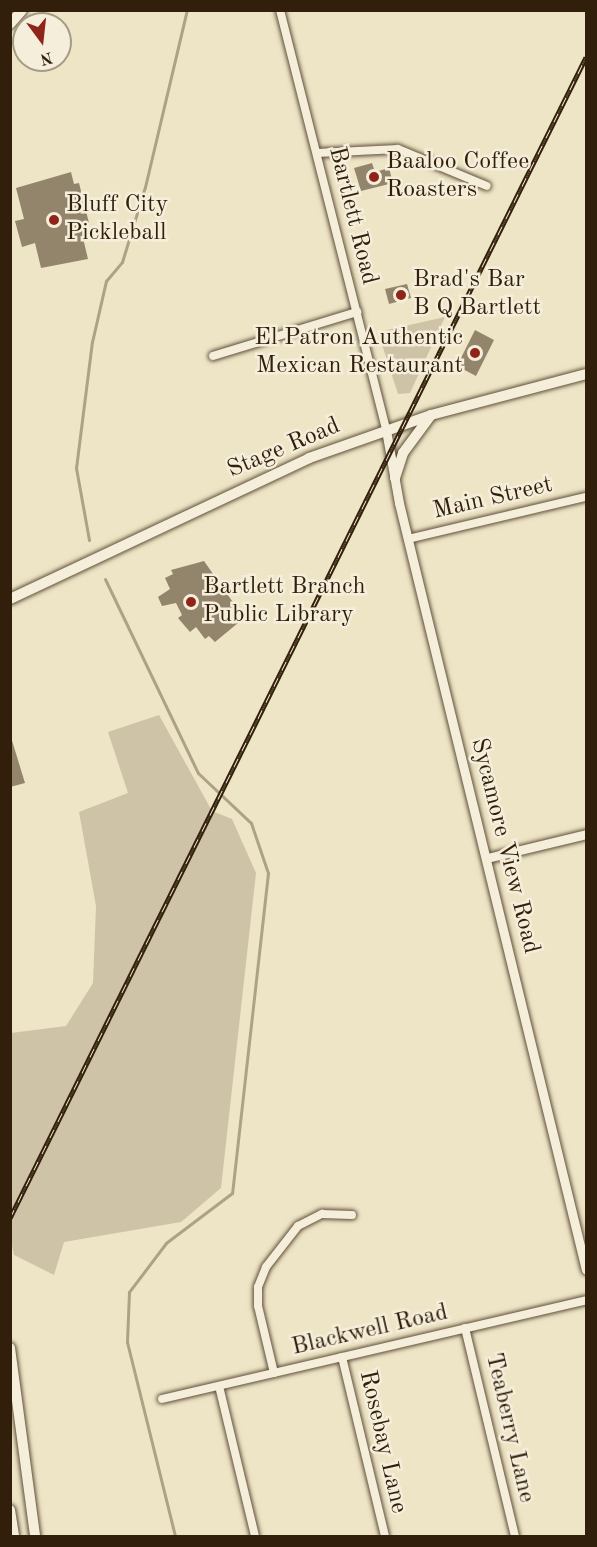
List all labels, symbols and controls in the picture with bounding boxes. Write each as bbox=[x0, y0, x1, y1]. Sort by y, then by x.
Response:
north arrow bbox=[12, 12, 72, 72]
text: N bbox=[38, 48, 54, 67]
street label: Bartlett Road bbox=[321, 144, 383, 288]
place label: Baaloo Coffee Roasters bbox=[386, 149, 529, 205]
marker: Baaloo Coffee Roasters bbox=[367, 170, 381, 184]
place label: Bluff City Pickleball bbox=[66, 192, 168, 248]
marker: Bluff City Pickleball bbox=[47, 213, 61, 227]
place label: Brad's Bar B Q Bartlett bbox=[413, 267, 541, 323]
marker: Brad's Bar B Q Bartlett bbox=[394, 288, 408, 302]
place label: El Patron Authentic Mexican Restaurant bbox=[254, 325, 463, 381]
marker: El Patron Authentic Mexican Restaurant bbox=[468, 346, 482, 360]
street label: Stage Road bbox=[223, 412, 345, 486]
street label: Main Street bbox=[430, 471, 556, 527]
place label: Bartlett Branch Public Library bbox=[203, 574, 365, 630]
marker: Bartlett Branch Public Library bbox=[184, 595, 198, 609]
street label: Sycamore View Road bbox=[463, 735, 545, 957]
street label: Blackwell Road bbox=[289, 1299, 451, 1363]
street label: Teaberry Lane bbox=[478, 1350, 540, 1506]
street label: Rosebay Lane bbox=[352, 1368, 412, 1516]

